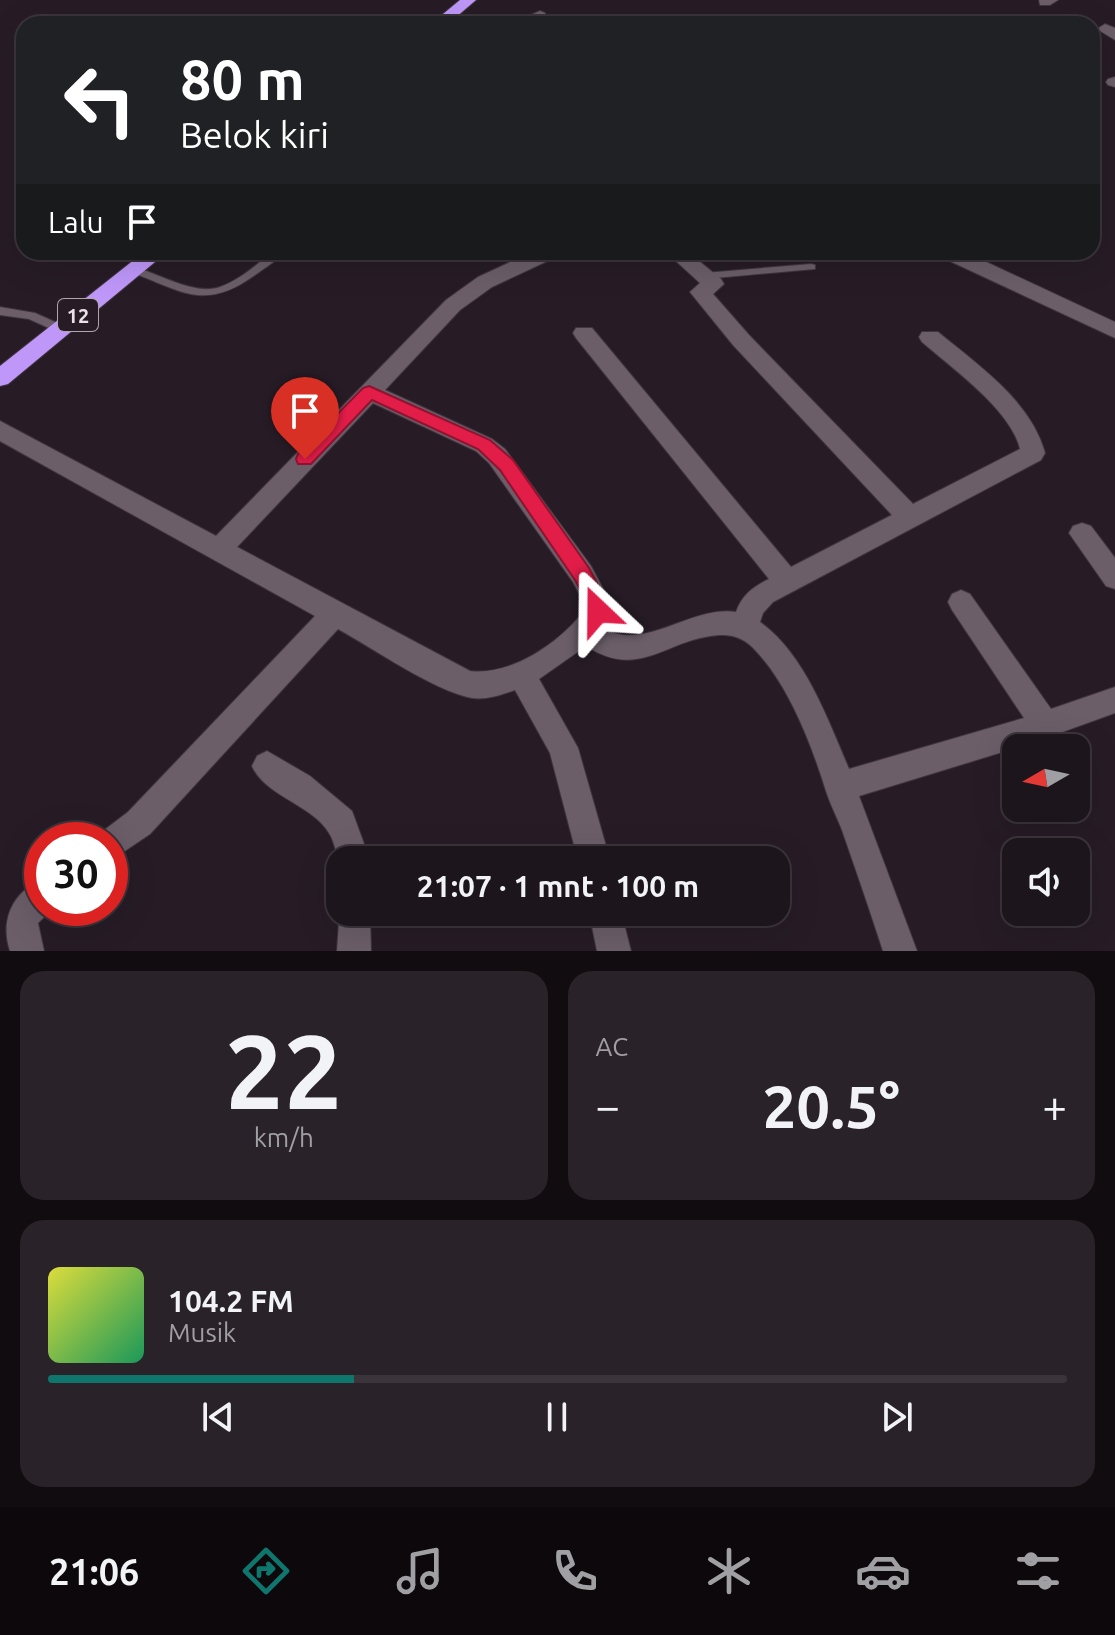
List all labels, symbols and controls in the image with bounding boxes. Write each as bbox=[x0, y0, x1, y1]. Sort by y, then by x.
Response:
icon: left bbox=[48, 48, 152, 152]
text: 80 m bbox=[180, 48, 305, 111]
text: Belok kiri bbox=[180, 114, 329, 155]
icon: arrive bbox=[120, 200, 164, 244]
text: Lalu bbox=[48, 205, 104, 239]
road number: 12 bbox=[58, 299, 98, 331]
pin bbox=[271, 377, 339, 459]
icon: arrive bbox=[283, 389, 327, 433]
position arrow bbox=[556, 569, 640, 653]
north arrow bbox=[1002, 734, 1090, 822]
map controls bbox=[1002, 734, 1090, 926]
speed limit sign: 30 bbox=[24, 822, 128, 926]
button: sound bbox=[1002, 838, 1090, 926]
text: 21:07 · 1 mnt · 100 m bbox=[417, 869, 699, 903]
text: 22 bbox=[225, 1012, 342, 1129]
text: AC bbox=[596, 1032, 628, 1061]
text: 20.5° bbox=[763, 1072, 900, 1139]
text: − bbox=[596, 1081, 620, 1130]
text: + bbox=[1042, 1081, 1067, 1130]
text: km/h bbox=[254, 1123, 314, 1152]
text: 104.2 FM bbox=[168, 1284, 294, 1318]
text: Musik bbox=[168, 1318, 236, 1347]
icon: previous bbox=[196, 1395, 240, 1439]
icon: pause bbox=[535, 1395, 579, 1439]
icon: next bbox=[875, 1395, 919, 1439]
icon: directions bbox=[238, 1543, 294, 1599]
icon: music bbox=[392, 1543, 448, 1599]
icon: phone bbox=[547, 1543, 603, 1599]
icon: climate bbox=[701, 1543, 757, 1599]
icon: car bbox=[855, 1543, 911, 1599]
icon: filters bbox=[1010, 1543, 1066, 1599]
text: 21:06 bbox=[49, 1551, 139, 1592]

